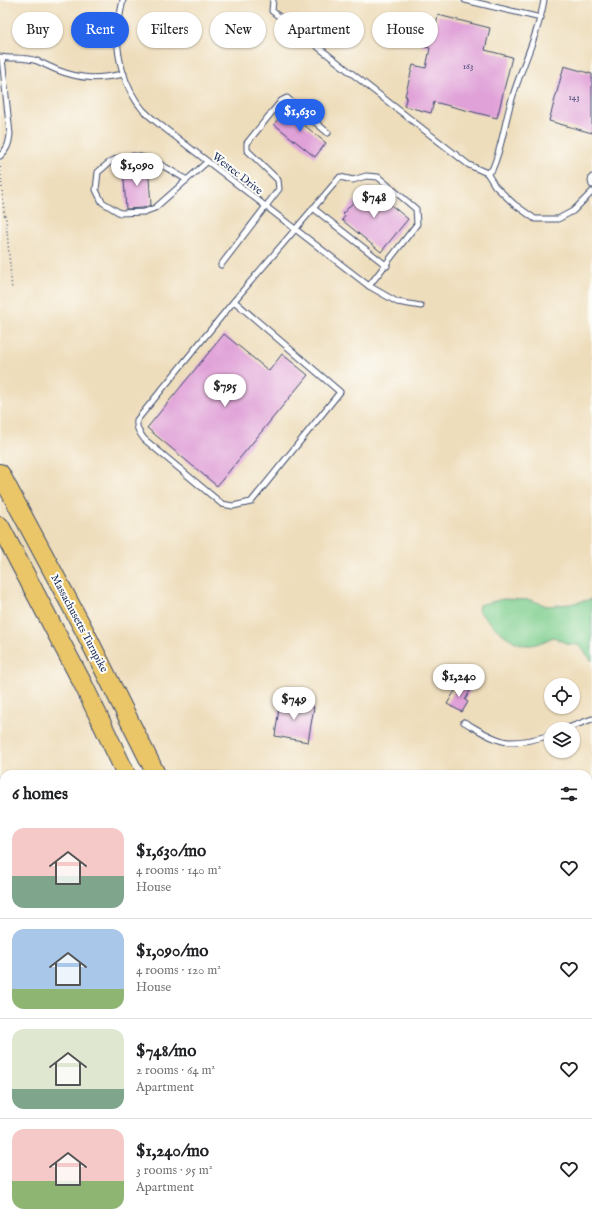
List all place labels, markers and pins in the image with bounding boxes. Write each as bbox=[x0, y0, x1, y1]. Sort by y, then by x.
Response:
pin: $1,630 bbox=[267, 99, 333, 133]
pin: $1,090 bbox=[104, 153, 170, 187]
pin: $748 bbox=[350, 185, 398, 219]
pin: $795 bbox=[201, 374, 249, 408]
pin: $1,240 bbox=[426, 664, 492, 698]
pin: $749 bbox=[270, 687, 318, 721]

